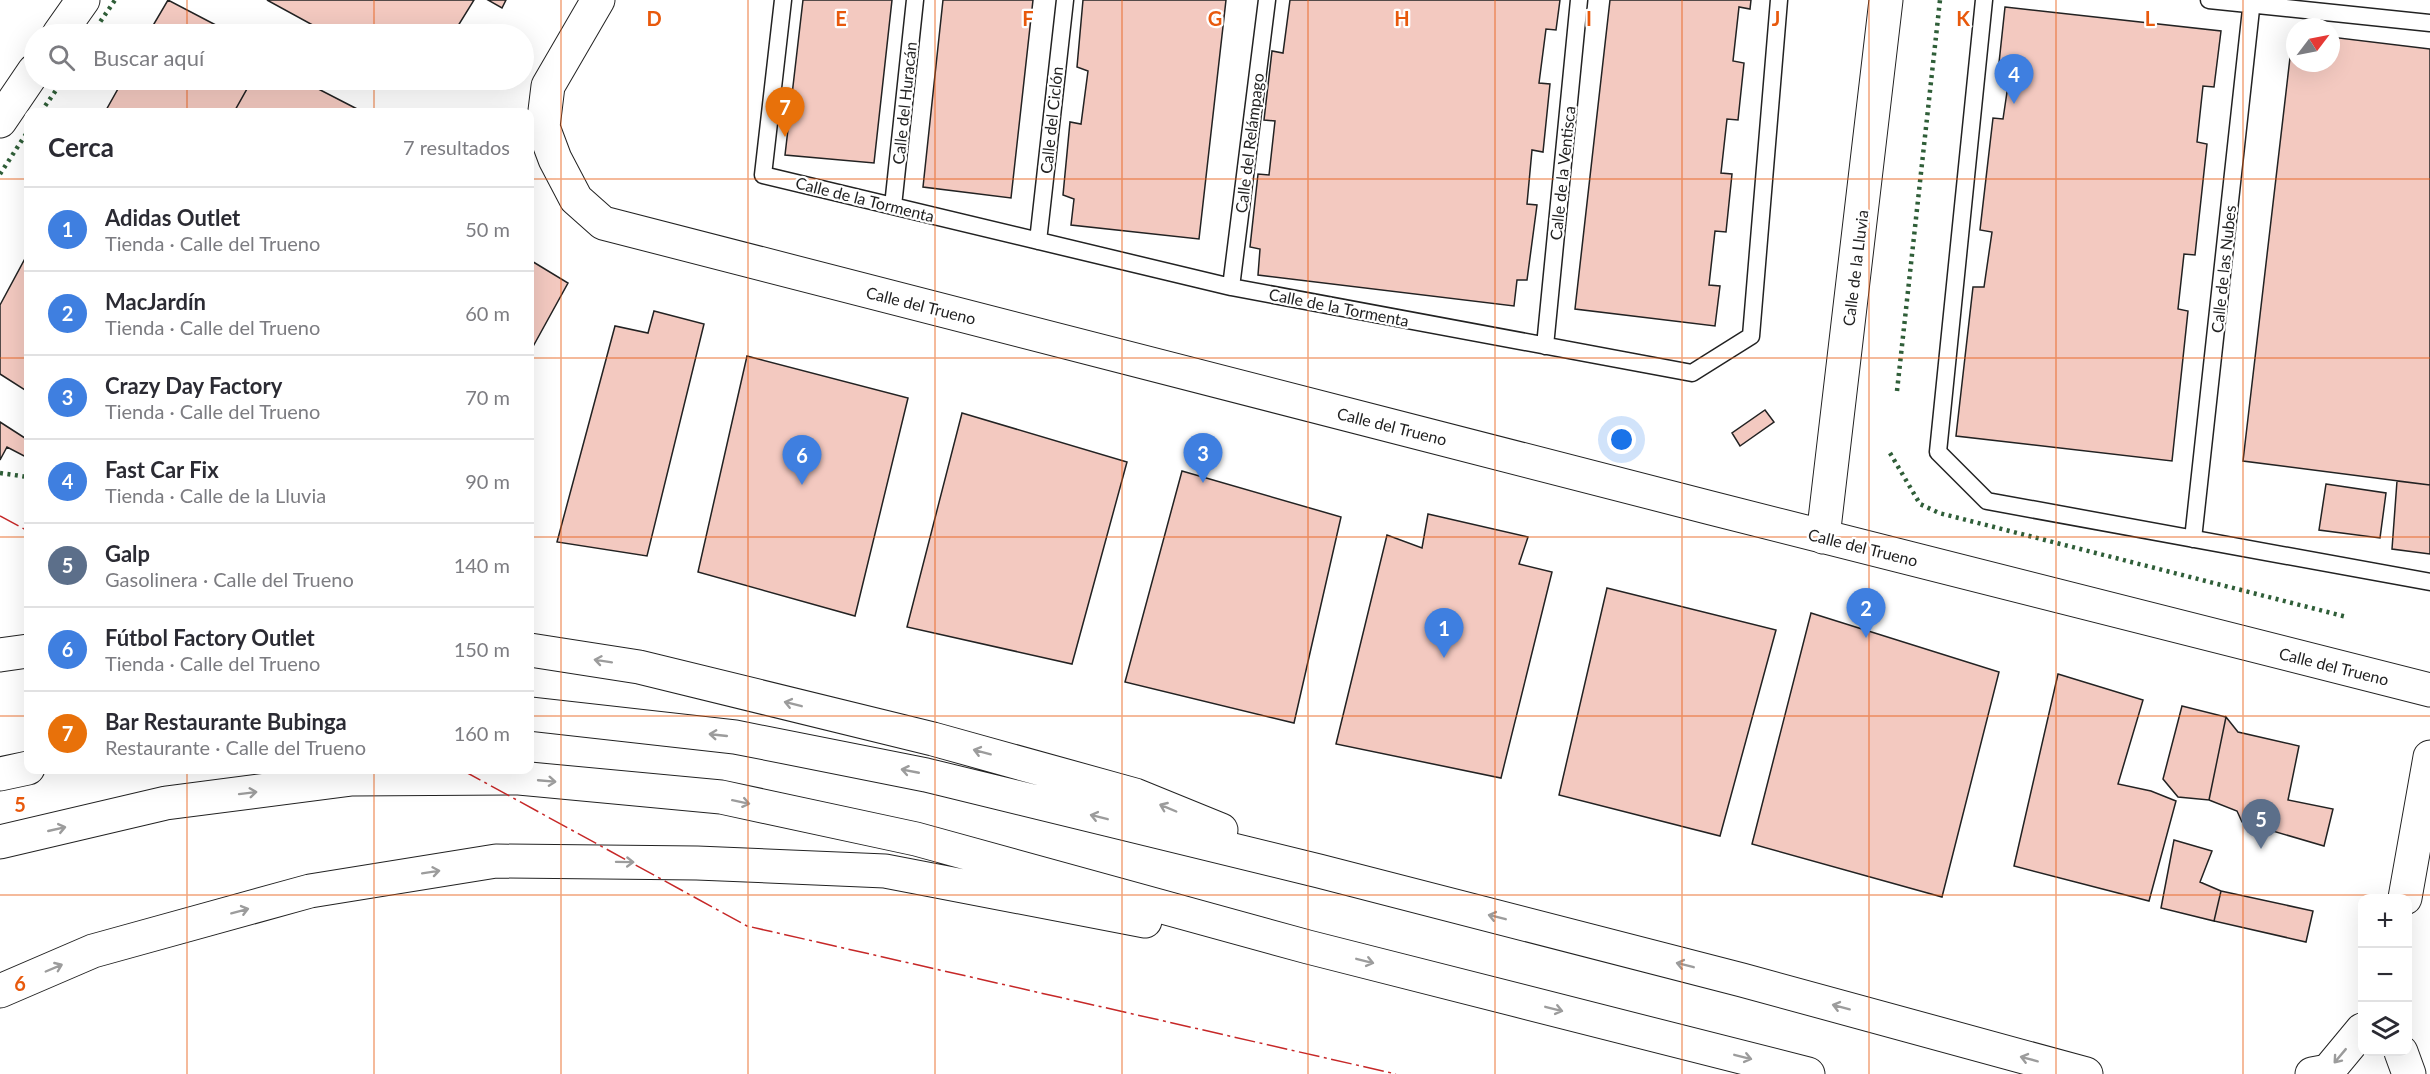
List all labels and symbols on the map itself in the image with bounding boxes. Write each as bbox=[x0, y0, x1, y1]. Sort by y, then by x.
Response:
text: D bbox=[646, 6, 662, 30]
text: E bbox=[835, 6, 847, 30]
text: F bbox=[1022, 6, 1034, 30]
text: G bbox=[1208, 6, 1222, 30]
text: H bbox=[1394, 6, 1410, 30]
text: I bbox=[1586, 6, 1592, 30]
text: J bbox=[1772, 6, 1780, 30]
text: K bbox=[1956, 6, 1970, 30]
text: L bbox=[2145, 6, 2156, 30]
north arrow bbox=[2286, 18, 2340, 72]
street label: Calle del Huracán bbox=[888, 41, 920, 165]
pin: 4 bbox=[1994, 54, 2034, 104]
street label: Calle del Ciclón bbox=[1036, 65, 1066, 175]
street label: Calle del Relámpago bbox=[1231, 72, 1267, 214]
pin: 7 bbox=[766, 88, 804, 137]
street label: Calle de la Ventisca bbox=[1546, 105, 1578, 241]
street label: Calle de la Tormenta bbox=[794, 173, 936, 225]
street label: Calle de las Nubes bbox=[2207, 204, 2239, 334]
street label: Calle de la Lluvia bbox=[1838, 209, 1872, 327]
street label: Calle del Trueno bbox=[864, 282, 978, 328]
street label: Calle de la Tormenta bbox=[1267, 284, 1411, 330]
street label: Calle del Trueno bbox=[1335, 403, 1449, 449]
your location bbox=[1607, 425, 1636, 454]
pin: 3 bbox=[1184, 434, 1222, 483]
pin: 6 bbox=[782, 436, 822, 485]
street label: Calle del Trueno bbox=[1806, 524, 1920, 570]
pin: 2 bbox=[1846, 588, 1886, 638]
pin: 1 bbox=[1424, 608, 1464, 658]
street label: Calle del Trueno bbox=[2277, 643, 2391, 689]
one-way arrow bbox=[593, 656, 613, 667]
one-way arrow bbox=[783, 698, 802, 710]
one-way arrow bbox=[709, 729, 729, 740]
one-way arrow bbox=[973, 746, 992, 757]
one-way arrow bbox=[900, 765, 920, 776]
one-way arrow bbox=[537, 776, 557, 787]
one-way arrow bbox=[238, 787, 258, 798]
text: 5 bbox=[14, 792, 26, 816]
one-way arrow bbox=[731, 796, 750, 808]
pin: 5 bbox=[2242, 800, 2280, 849]
one-way arrow bbox=[1160, 802, 1178, 813]
one-way arrow bbox=[1090, 811, 1109, 823]
one-way arrow bbox=[47, 822, 66, 834]
one-way arrow bbox=[614, 856, 634, 868]
one-way arrow bbox=[420, 866, 440, 877]
one-way arrow bbox=[230, 904, 249, 916]
one-way arrow bbox=[1487, 910, 1506, 922]
one-way arrow bbox=[1355, 956, 1374, 967]
one-way arrow bbox=[1676, 959, 1695, 971]
one-way arrow bbox=[44, 961, 62, 973]
text: 6 bbox=[14, 971, 26, 995]
one-way arrow bbox=[1832, 1001, 1851, 1012]
one-way arrow bbox=[1544, 1004, 1563, 1016]
one-way arrow bbox=[2333, 1048, 2347, 1063]
one-way arrow bbox=[1733, 1052, 1752, 1064]
one-way arrow bbox=[2020, 1052, 2039, 1064]

